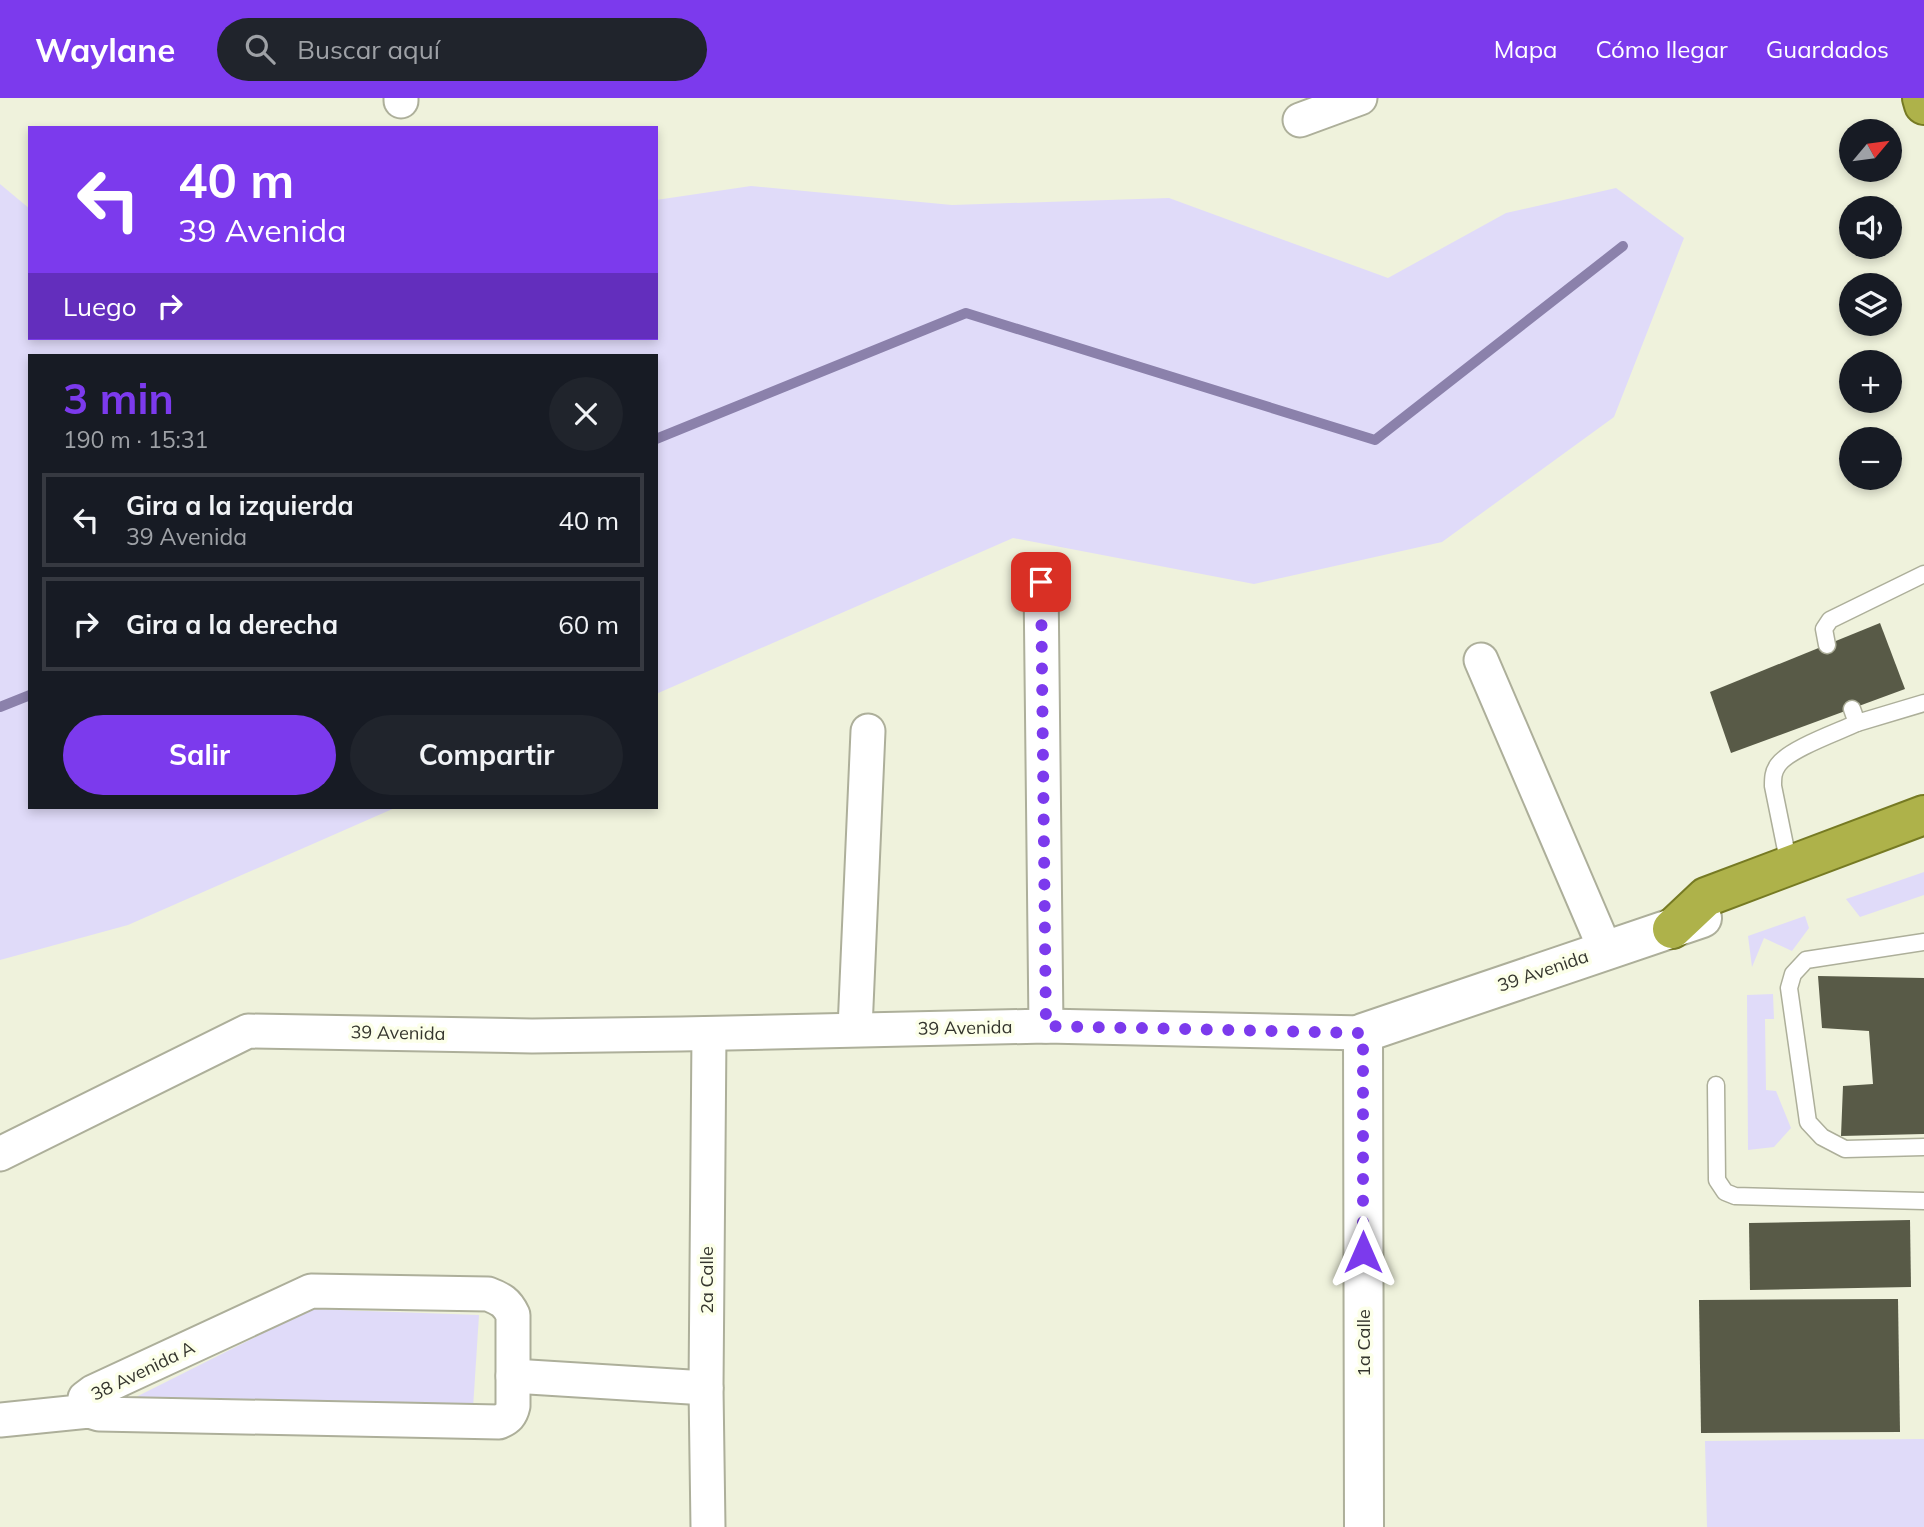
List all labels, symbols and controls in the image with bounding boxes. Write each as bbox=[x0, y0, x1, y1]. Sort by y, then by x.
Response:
search box bbox=[217, 18, 707, 81]
text: Waylane bbox=[35, 29, 175, 70]
icon: search bbox=[241, 30, 279, 68]
text: Buscar aquí bbox=[297, 33, 440, 66]
text: Mapa bbox=[1494, 34, 1557, 64]
text: Cómo llegar bbox=[1595, 34, 1728, 64]
text: Guardados bbox=[1766, 34, 1889, 64]
north arrow bbox=[1839, 119, 1902, 182]
map controls bbox=[1839, 119, 1902, 490]
text: 40 m bbox=[178, 149, 294, 210]
icon: left bbox=[63, 154, 154, 245]
button: sound bbox=[1839, 196, 1902, 259]
text: 39 Avenida bbox=[178, 210, 346, 250]
button: layers bbox=[1839, 273, 1902, 336]
icon: right bbox=[151, 287, 189, 325]
text: Luego bbox=[63, 290, 137, 323]
button: + bbox=[1839, 350, 1902, 413]
text: 3 min bbox=[63, 372, 174, 425]
button: close bbox=[549, 377, 623, 451]
text: 190 m · 15:31 bbox=[63, 425, 208, 454]
button: − bbox=[1839, 427, 1902, 490]
text: Gira a la izquierda bbox=[126, 489, 354, 522]
icon: left bbox=[67, 501, 105, 539]
text: 40 m bbox=[558, 504, 619, 537]
text: 39 Avenida bbox=[126, 522, 247, 551]
pin bbox=[1011, 552, 1071, 612]
icon: arrive bbox=[1022, 563, 1060, 601]
icon: right bbox=[67, 605, 105, 643]
text: Gira a la derecha bbox=[126, 608, 338, 641]
text: 60 m bbox=[558, 608, 619, 641]
button: Salir bbox=[63, 715, 336, 795]
button: Compartir bbox=[350, 715, 623, 795]
street label: 39 Avenida bbox=[1494, 944, 1591, 997]
street label: 39 Avenida bbox=[917, 1015, 1013, 1040]
street label: 39 Avenida bbox=[350, 1020, 446, 1045]
position arrow bbox=[1326, 1215, 1400, 1289]
street label: 2a Calle bbox=[695, 1246, 718, 1314]
street label: 1a Calle bbox=[1352, 1309, 1375, 1377]
street label: 38 Avenida A bbox=[87, 1336, 198, 1406]

